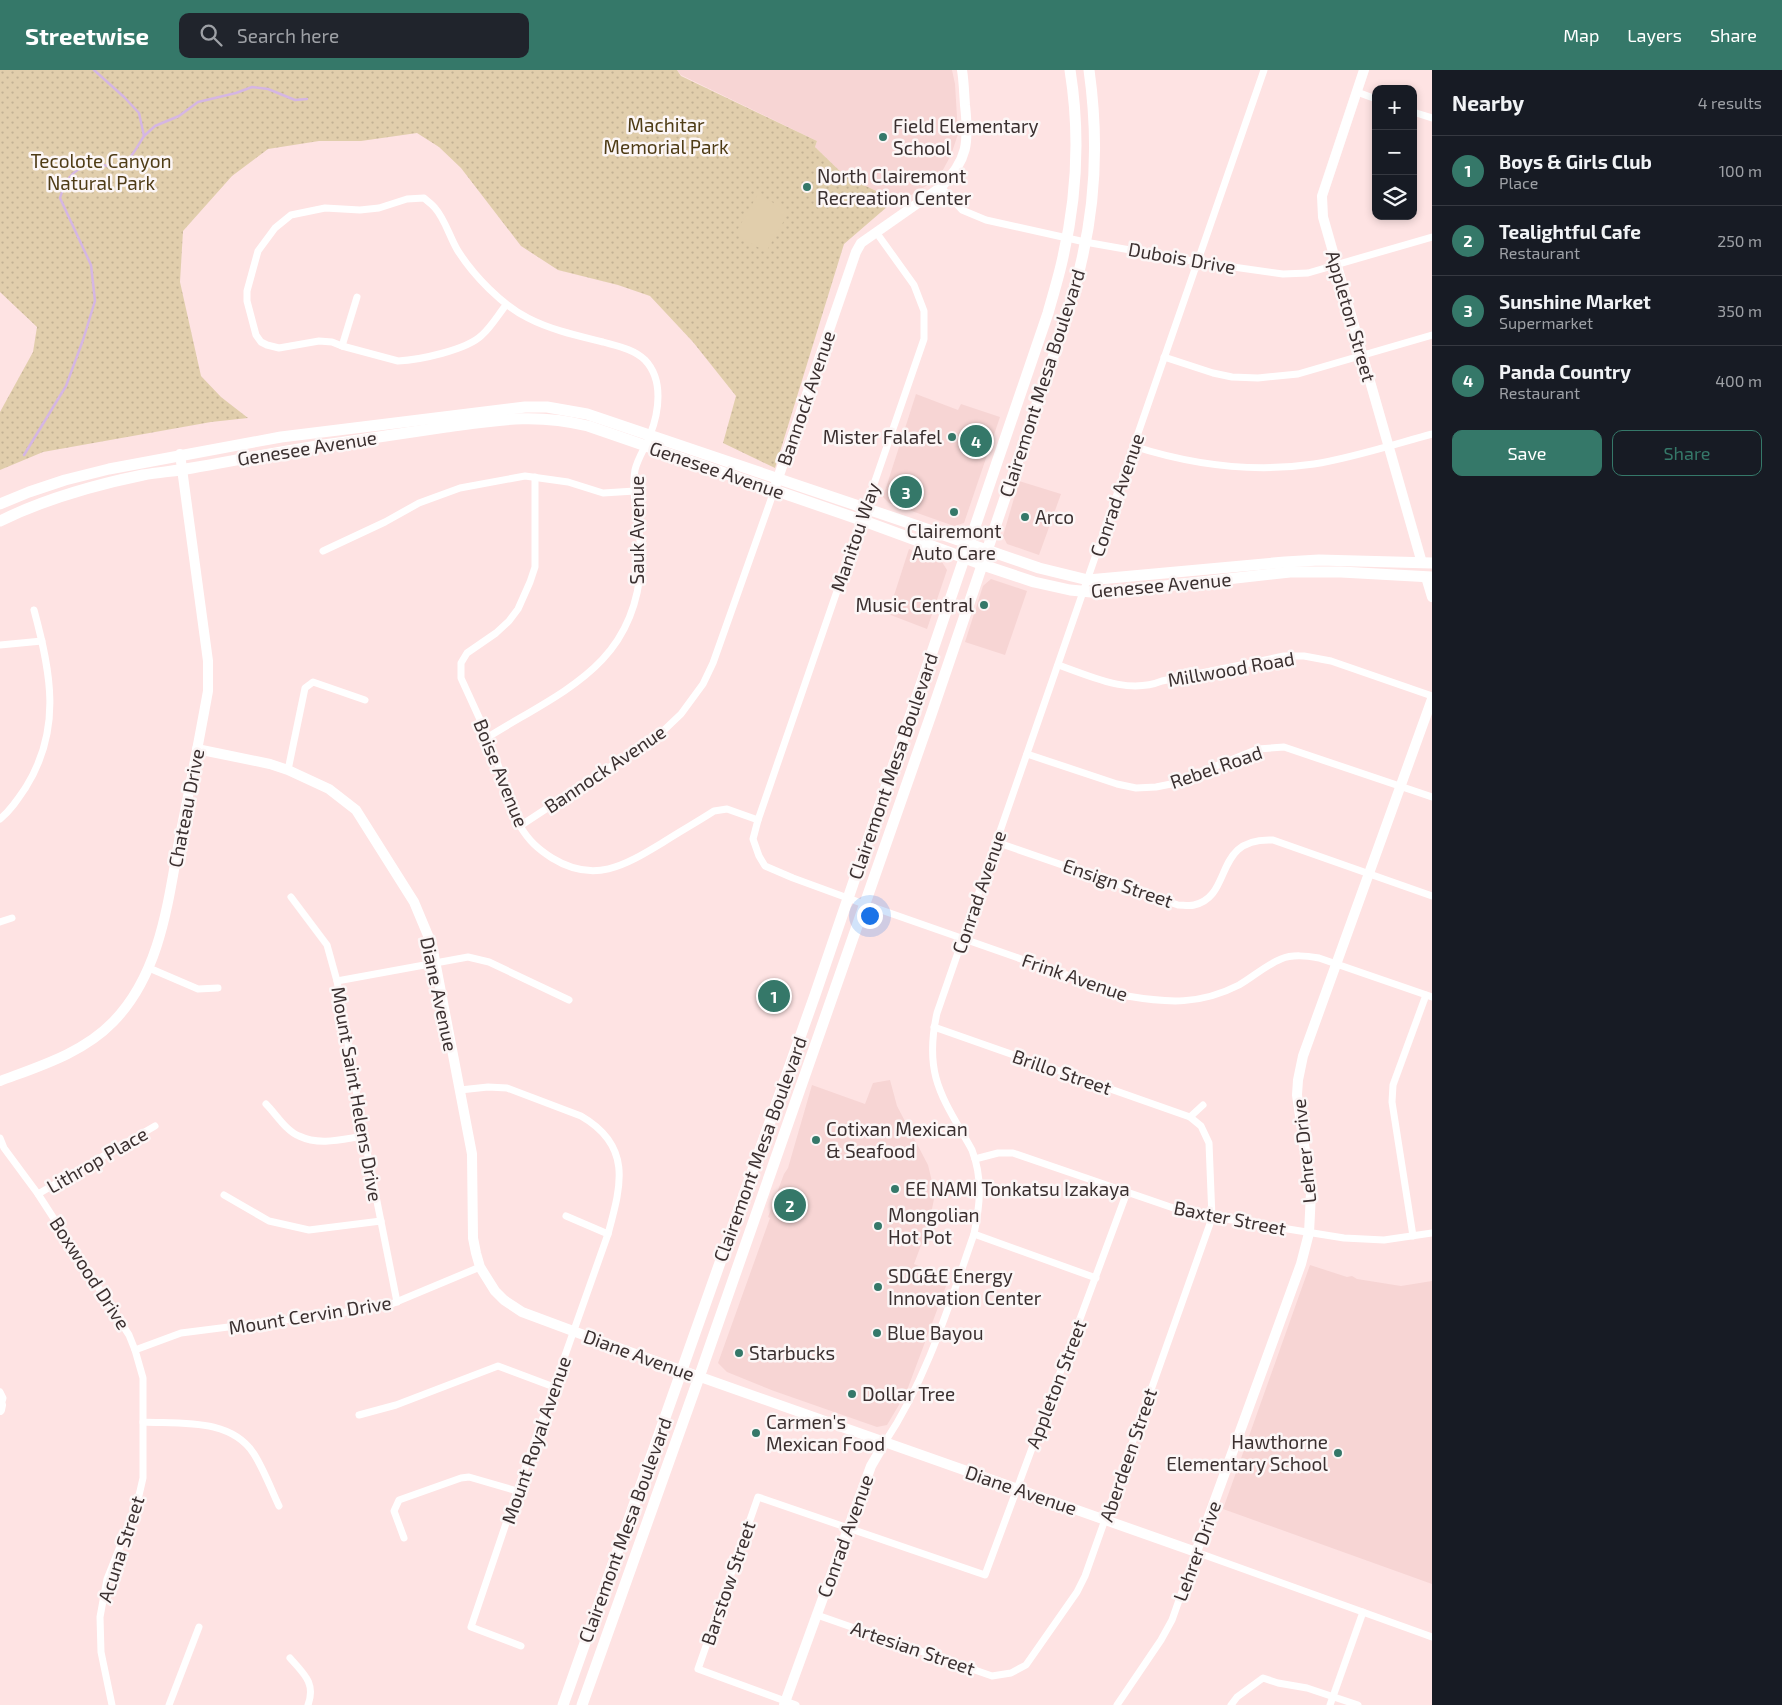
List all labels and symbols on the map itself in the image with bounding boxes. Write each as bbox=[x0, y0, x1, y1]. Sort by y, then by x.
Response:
park label: Machitar Memorial Park bbox=[603, 113, 729, 158]
place label: Field Elementary School bbox=[893, 114, 1039, 159]
marker: Field Elementary School bbox=[877, 131, 889, 143]
park label: Tecolote Canyon Natural Park bbox=[30, 149, 172, 194]
place label: North Clairemont Recreation Center bbox=[817, 164, 972, 209]
marker: North Clairemont Recreation Center bbox=[801, 181, 813, 193]
street label: Dubois Drive bbox=[1127, 237, 1238, 278]
street label: Appleton Street bbox=[1322, 247, 1381, 384]
street label: Clairemont Mesa Boulevard bbox=[994, 266, 1089, 500]
street label: Bannock Avenue bbox=[772, 327, 839, 468]
pin: 4 bbox=[960, 422, 992, 460]
street label: Genesee Avenue bbox=[236, 425, 378, 470]
place label: Mister Falafel bbox=[823, 425, 942, 448]
street label: Conrad Avenue bbox=[1085, 430, 1148, 560]
marker: Mister Falafel bbox=[946, 431, 958, 443]
street label: Genesee Avenue bbox=[647, 436, 788, 503]
pin: 3 bbox=[890, 473, 922, 511]
street label: Sauk Avenue bbox=[625, 476, 648, 584]
street label: Manitou Way bbox=[825, 479, 884, 594]
place label: Arco bbox=[1035, 505, 1074, 528]
marker: Clairemont Auto Care bbox=[948, 506, 960, 518]
marker: Arco bbox=[1019, 511, 1031, 523]
place label: Clairemont Auto Care bbox=[907, 519, 1001, 564]
street label: Genesee Avenue bbox=[1090, 567, 1232, 602]
place label: Music Central bbox=[856, 593, 974, 616]
marker: Music Central bbox=[978, 599, 990, 611]
street label: Millwood Road bbox=[1166, 646, 1296, 691]
street label: Clairemont Mesa Boulevard bbox=[843, 649, 942, 882]
street label: Boise Avenue bbox=[469, 715, 534, 830]
street label: Bannock Avenue bbox=[540, 720, 670, 818]
street label: Rebel Road bbox=[1167, 740, 1265, 793]
street label: Chateau Drive bbox=[163, 747, 208, 869]
street label: Conrad Avenue bbox=[947, 827, 1010, 957]
street label: Ensign Street bbox=[1060, 853, 1176, 912]
your location bbox=[857, 903, 883, 929]
street label: Diane Avenue bbox=[416, 935, 463, 1053]
street label: Frink Avenue bbox=[1019, 948, 1131, 1005]
pin: 1 bbox=[758, 977, 790, 1015]
street label: Mount Saint Helens Drive bbox=[327, 985, 388, 1203]
street label: Clairemont Mesa Boulevard bbox=[708, 1033, 811, 1265]
street label: Brillo Street bbox=[1010, 1044, 1115, 1099]
street label: Lehrer Drive bbox=[1287, 1098, 1320, 1205]
place label: Cotixan Mexican & Seafood bbox=[826, 1117, 968, 1162]
street label: Lithrop Place bbox=[42, 1121, 151, 1198]
marker: Cotixan Mexican & Seafood bbox=[810, 1134, 822, 1146]
place label: EE NAMI Tonkatsu Izakaya bbox=[905, 1177, 1130, 1200]
marker: EE NAMI Tonkatsu Izakaya bbox=[889, 1183, 901, 1195]
pin: 2 bbox=[774, 1186, 806, 1224]
street label: Baxter Street bbox=[1172, 1195, 1288, 1240]
place label: Mongolian Hot Pot bbox=[888, 1203, 980, 1248]
street label: Boxwood Drive bbox=[45, 1212, 135, 1333]
marker: Mongolian Hot Pot bbox=[872, 1220, 884, 1232]
place label: SDG&E Energy Innovation Center bbox=[888, 1264, 1042, 1309]
marker: SDG&E Energy Innovation Center bbox=[872, 1281, 884, 1293]
street label: Mount Cervin Drive bbox=[227, 1290, 393, 1339]
street label: Appleton Street bbox=[1020, 1316, 1091, 1451]
place label: Blue Bayou bbox=[887, 1321, 983, 1344]
street label: Diane Avenue bbox=[581, 1324, 698, 1385]
marker: Blue Bayou bbox=[871, 1327, 883, 1339]
place label: Starbucks bbox=[749, 1341, 835, 1364]
marker: Starbucks bbox=[733, 1347, 745, 1359]
street label: Mount Royal Avenue bbox=[496, 1353, 575, 1527]
place label: Dollar Tree bbox=[862, 1382, 955, 1405]
street label: Aberdeen Street bbox=[1094, 1385, 1161, 1525]
marker: Dollar Tree bbox=[846, 1388, 858, 1400]
place label: Carmen's Mexican Food bbox=[766, 1410, 885, 1455]
street label: Clairemont Mesa Boulevard bbox=[573, 1414, 676, 1646]
marker: Carmen's Mexican Food bbox=[750, 1427, 762, 1439]
place label: Hawthorne Elementary School bbox=[1166, 1430, 1328, 1475]
marker: Hawthorne Elementary School bbox=[1332, 1447, 1344, 1459]
street label: Diane Avenue bbox=[962, 1460, 1080, 1519]
street label: Conrad Avenue bbox=[812, 1471, 877, 1600]
street label: Acuna Street bbox=[93, 1493, 149, 1605]
street label: Lehrer Drive bbox=[1168, 1498, 1225, 1604]
street label: Barstow Street bbox=[696, 1518, 760, 1648]
street label: Artesian Street bbox=[848, 1616, 978, 1680]

